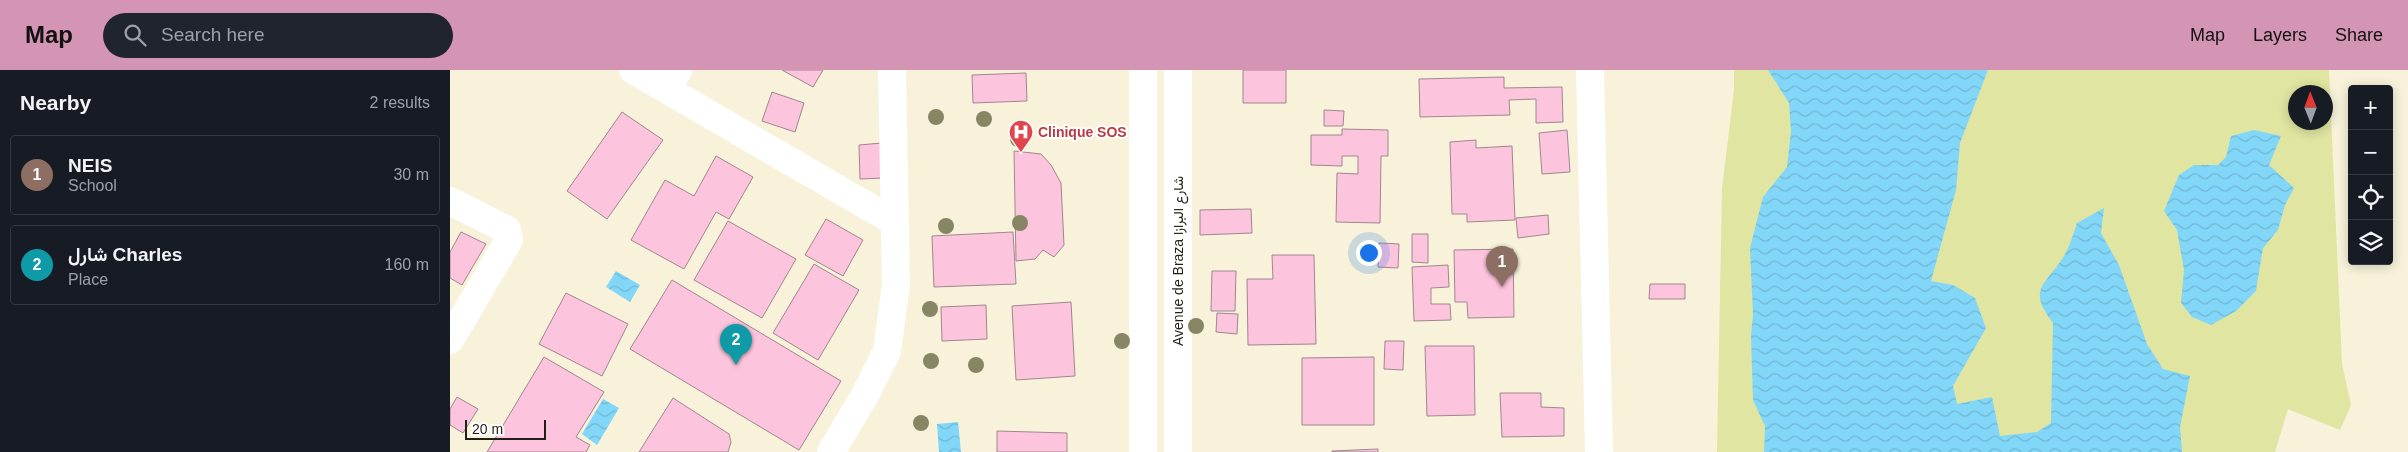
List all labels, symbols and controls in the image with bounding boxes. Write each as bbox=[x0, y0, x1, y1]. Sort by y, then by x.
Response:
search box bbox=[103, 13, 453, 58]
text: Map bbox=[25, 21, 73, 48]
icon: search bbox=[121, 21, 149, 49]
text: Search here bbox=[161, 24, 265, 45]
text: Map bbox=[2190, 25, 2225, 45]
text: Layers bbox=[2253, 25, 2307, 45]
text: Share bbox=[2335, 25, 2383, 45]
north arrow bbox=[2288, 85, 2333, 130]
map controls bbox=[2348, 85, 2393, 265]
button: + bbox=[2348, 85, 2393, 130]
text: Nearby bbox=[20, 91, 91, 114]
text: 2 results bbox=[370, 94, 430, 111]
hospital icon: Clinique SOS bbox=[1008, 119, 1034, 153]
place label: Clinique SOS bbox=[1038, 124, 1127, 140]
button: − bbox=[2348, 130, 2393, 175]
text: NEIS bbox=[68, 155, 112, 176]
text: 1 bbox=[33, 166, 41, 183]
text: 30 m bbox=[393, 166, 429, 183]
button: locate bbox=[2348, 175, 2393, 220]
street label: Avenue de Braza شارع البرازا bbox=[1170, 176, 1189, 346]
text: School bbox=[68, 177, 117, 194]
button: layers bbox=[2348, 220, 2393, 265]
your location bbox=[1356, 240, 1382, 266]
text: شارل Charles bbox=[68, 244, 182, 265]
pin: 1 bbox=[1486, 246, 1518, 287]
text: 2 bbox=[33, 256, 41, 273]
text: 160 m bbox=[385, 256, 429, 273]
text: Place bbox=[68, 271, 108, 288]
pin: 2 bbox=[720, 324, 752, 365]
scale bar bbox=[465, 417, 546, 440]
text: 20 m bbox=[472, 421, 503, 437]

